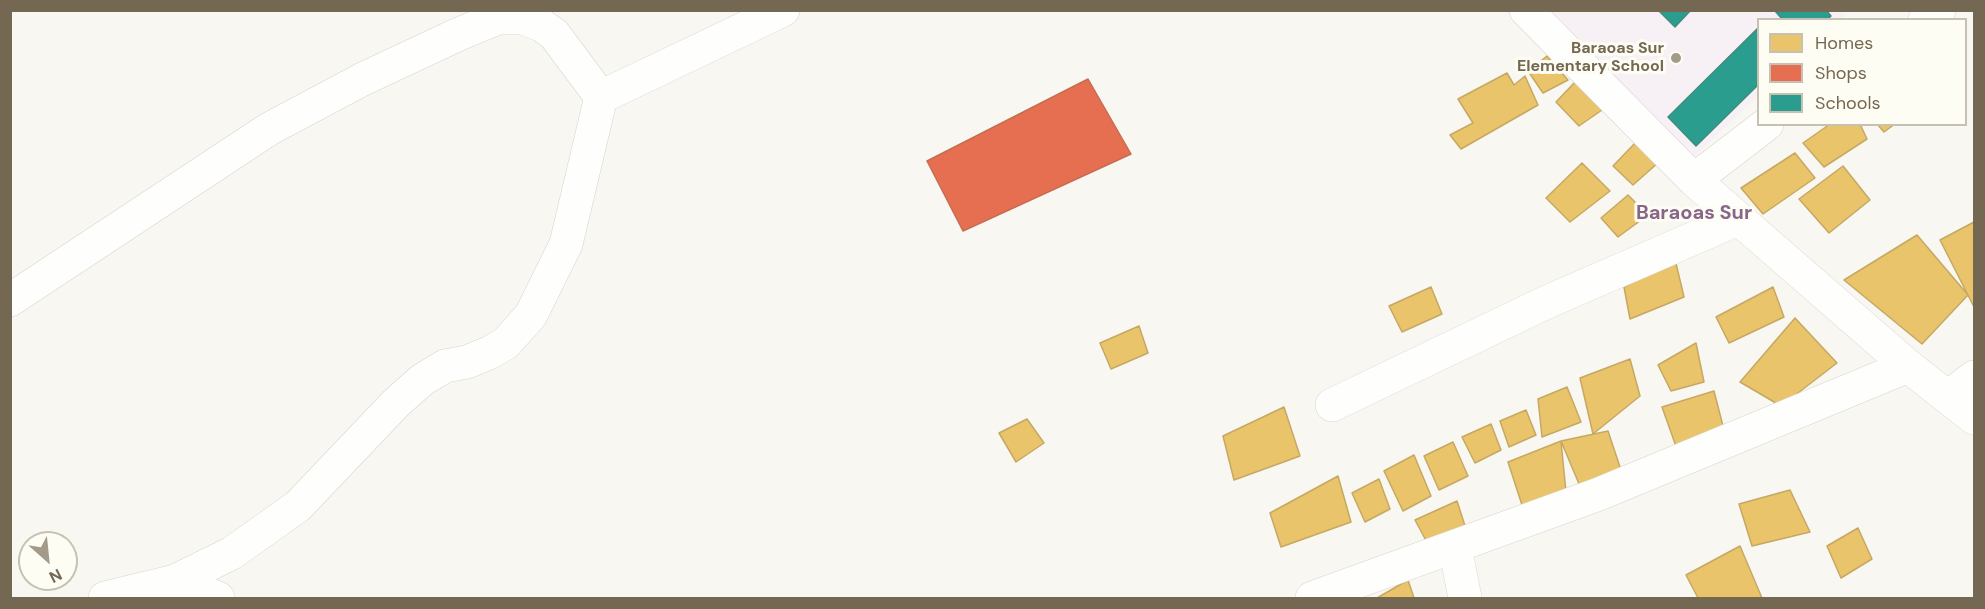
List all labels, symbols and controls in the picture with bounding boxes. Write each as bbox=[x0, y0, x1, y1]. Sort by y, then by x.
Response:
legend bbox=[1757, 18, 1967, 126]
text: Homes bbox=[1815, 31, 1873, 55]
place label: Baraoas Sur Elementary School bbox=[1517, 39, 1664, 77]
marker: Baraoas Sur Elementary School bbox=[1669, 51, 1683, 65]
text: Shops bbox=[1815, 61, 1867, 85]
text: Schools bbox=[1815, 91, 1880, 115]
district label: Baraoas Sur bbox=[1636, 202, 1752, 226]
north arrow bbox=[18, 531, 78, 591]
text: N bbox=[46, 564, 65, 588]

